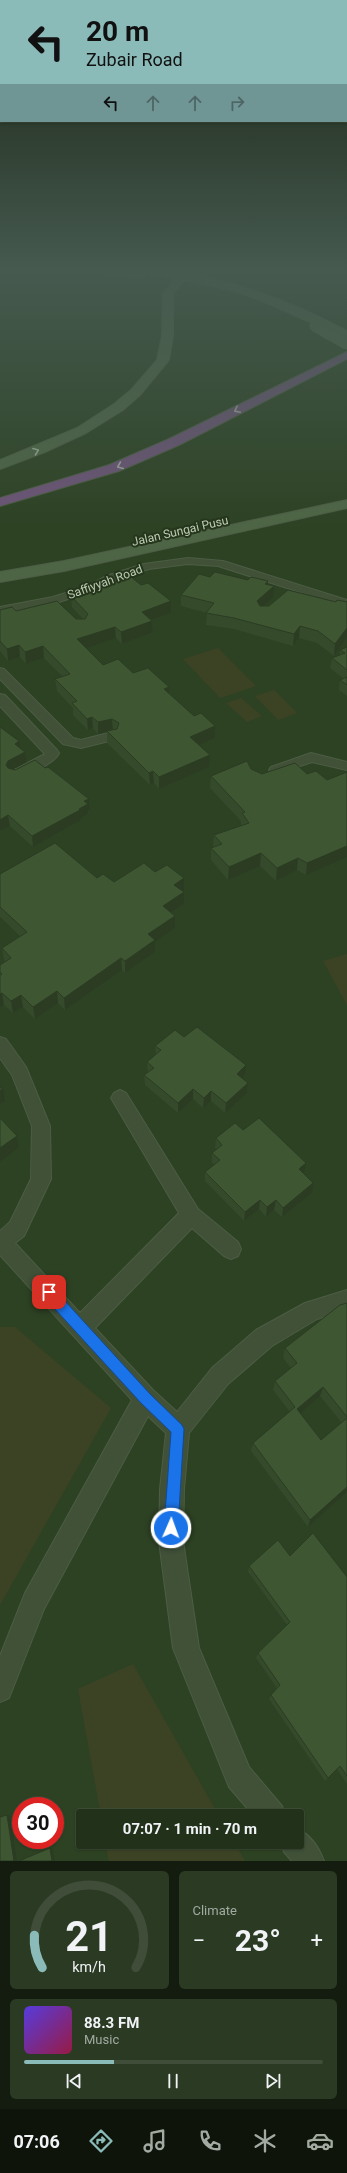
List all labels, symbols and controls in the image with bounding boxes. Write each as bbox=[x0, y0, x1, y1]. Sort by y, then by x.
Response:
text: 20 m bbox=[86, 15, 149, 48]
icon: left bbox=[20, 16, 72, 68]
text: Zubair Road bbox=[86, 49, 183, 70]
icon: left bbox=[100, 92, 122, 114]
icon: ahead bbox=[142, 92, 164, 114]
icon: ahead bbox=[184, 92, 206, 114]
icon: right bbox=[226, 92, 248, 114]
one-way arrow bbox=[234, 406, 241, 413]
one-way arrow bbox=[33, 447, 40, 455]
one-way arrow bbox=[116, 461, 123, 469]
street label: Jalan Sungai Pusu bbox=[130, 513, 230, 549]
street label: Saffiyyah Road bbox=[66, 562, 144, 602]
pin bbox=[32, 1275, 66, 1309]
icon: arrive bbox=[38, 1281, 60, 1303]
position arrow bbox=[150, 1507, 192, 1549]
speed limit sign: 30 bbox=[12, 1797, 64, 1849]
text: 07:07 · 1 min · 70 m bbox=[123, 1820, 257, 1838]
text: Climate bbox=[193, 1903, 237, 1918]
text: 21 bbox=[65, 1912, 113, 1961]
text: 23° bbox=[235, 1923, 281, 1958]
text: − bbox=[193, 1928, 205, 1953]
text: + bbox=[311, 1928, 323, 1953]
text: km/h bbox=[72, 1959, 106, 1975]
text: 88.3 FM bbox=[84, 2014, 139, 2032]
text: Music bbox=[84, 2032, 119, 2047]
icon: previous bbox=[63, 2070, 85, 2092]
icon: pause bbox=[162, 2070, 184, 2092]
icon: next bbox=[262, 2070, 284, 2092]
icon: directions bbox=[87, 2127, 115, 2155]
icon: music bbox=[141, 2127, 169, 2155]
icon: phone bbox=[196, 2127, 224, 2155]
icon: climate bbox=[251, 2127, 279, 2155]
icon: car bbox=[306, 2127, 334, 2155]
text: 07:06 bbox=[13, 2131, 60, 2152]

